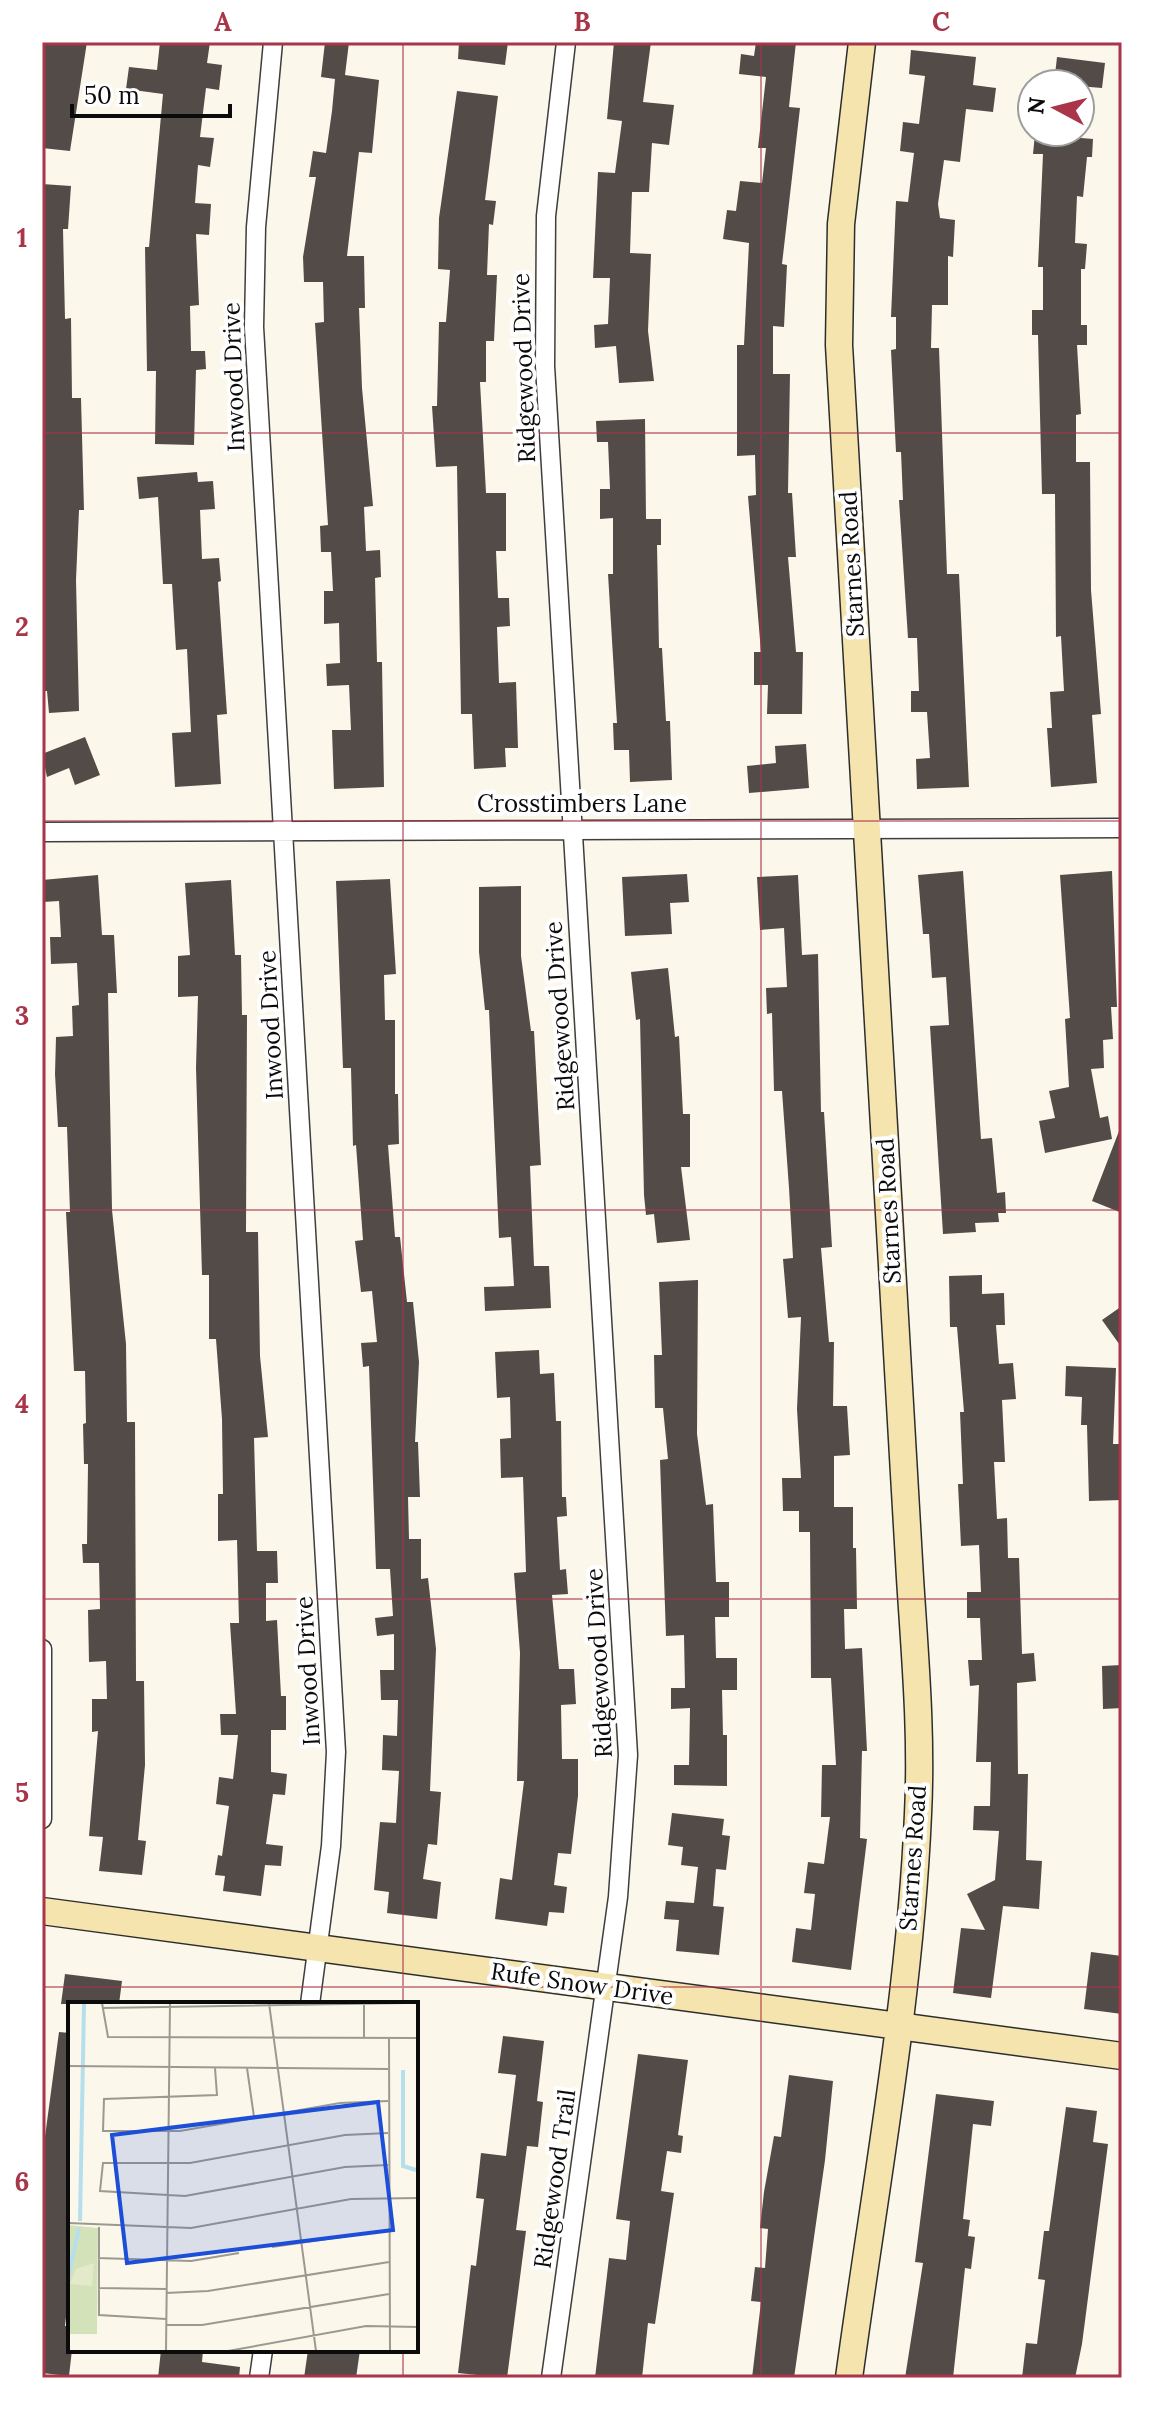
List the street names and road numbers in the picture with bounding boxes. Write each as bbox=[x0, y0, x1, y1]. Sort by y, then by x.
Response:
street label: Ridgewood Drive bbox=[505, 273, 542, 463]
street label: Inwood Drive bbox=[215, 302, 252, 452]
street label: Starnes Road bbox=[832, 490, 871, 638]
street label: Crosstimbers Lane bbox=[477, 788, 687, 819]
street label: Ridgewood Drive bbox=[537, 920, 582, 1112]
street label: Inwood Drive bbox=[251, 949, 290, 1101]
street label: Starnes Road bbox=[869, 1137, 908, 1285]
street label: Ridgewood Drive bbox=[578, 1567, 619, 1759]
street label: Inwood Drive bbox=[288, 1595, 327, 1747]
street label: Starnes Road bbox=[892, 1784, 933, 1932]
street label: Rufe Snow Drive bbox=[489, 1955, 675, 2012]
street label: Ridgewood Trail bbox=[527, 2087, 582, 2271]

